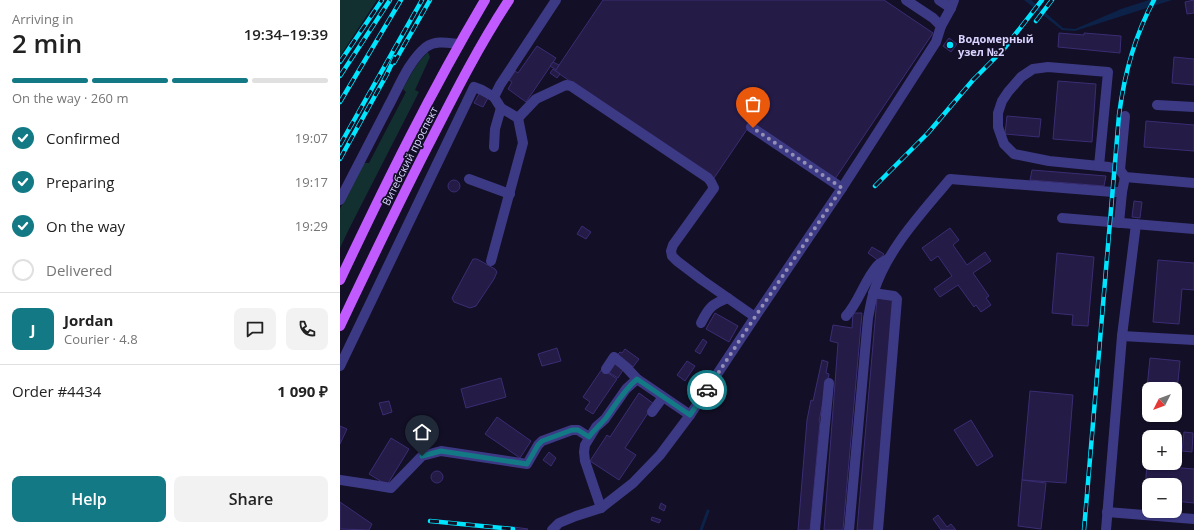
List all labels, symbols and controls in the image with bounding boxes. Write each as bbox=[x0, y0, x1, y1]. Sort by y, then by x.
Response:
text: Arriving in bbox=[12, 10, 74, 28]
text: 19:34–19:39 bbox=[244, 24, 328, 44]
text: 2 min bbox=[12, 25, 82, 61]
place label: Водомерный узел №2 bbox=[958, 31, 1034, 59]
marker: Водомерный узел №2 bbox=[945, 40, 955, 50]
pin bbox=[736, 87, 770, 128]
text: On the way · 260 m bbox=[12, 89, 128, 107]
icon: bag bbox=[742, 93, 764, 115]
street label: Витебский проспект bbox=[378, 104, 441, 208]
icon: check bbox=[12, 127, 34, 149]
text: Confirmed bbox=[46, 128, 120, 148]
text: 19:07 bbox=[295, 129, 328, 147]
icon: check bbox=[12, 171, 34, 193]
text: Preparing bbox=[46, 172, 114, 192]
text: 19:17 bbox=[295, 173, 328, 191]
icon: check bbox=[12, 215, 34, 237]
text: On the way bbox=[46, 216, 125, 236]
text: 19:29 bbox=[295, 217, 328, 235]
text: Delivered bbox=[46, 260, 113, 280]
button: chat bbox=[234, 308, 276, 350]
button: phone bbox=[286, 308, 328, 350]
text: Jordan bbox=[64, 310, 113, 330]
text: J bbox=[31, 319, 35, 339]
text: Courier · 4.8 bbox=[64, 330, 138, 348]
courier bbox=[687, 370, 727, 410]
icon: car bbox=[696, 379, 718, 401]
text: Order #4434 bbox=[12, 381, 101, 401]
text: 1 090 ₽ bbox=[277, 381, 328, 401]
north arrow bbox=[1142, 382, 1182, 422]
map controls bbox=[1142, 382, 1182, 518]
pin bbox=[405, 415, 439, 456]
icon: home bbox=[411, 421, 433, 443]
button: + bbox=[1142, 430, 1182, 470]
button: Help bbox=[12, 476, 166, 522]
button: Share bbox=[174, 476, 328, 522]
button: − bbox=[1142, 478, 1182, 518]

